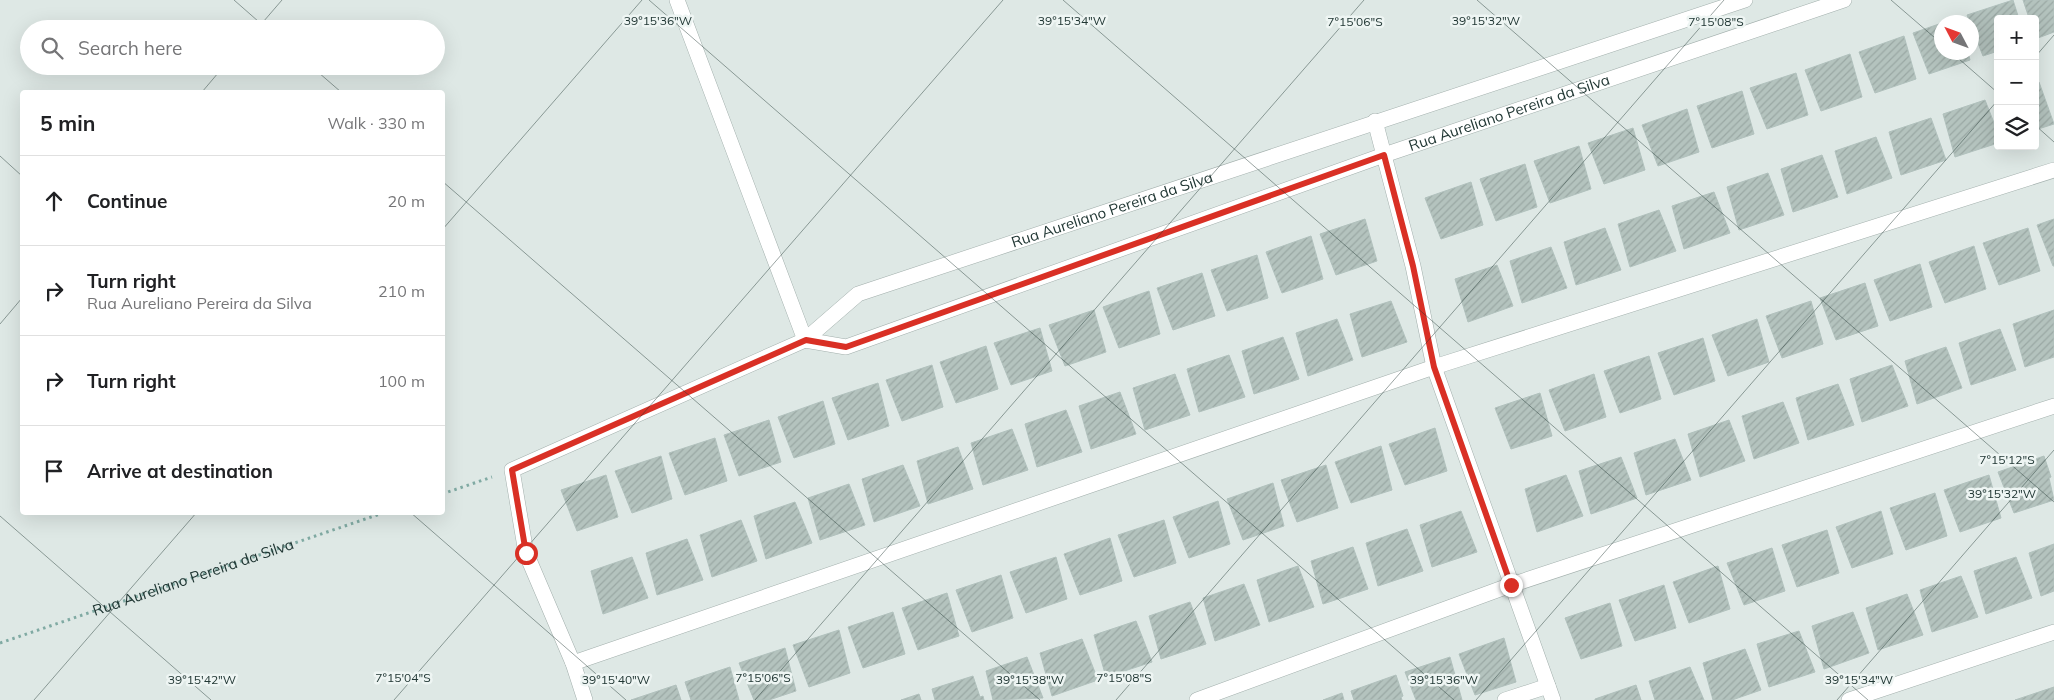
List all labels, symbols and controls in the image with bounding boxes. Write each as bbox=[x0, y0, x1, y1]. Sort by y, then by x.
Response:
text: 39°15'36"W bbox=[624, 13, 692, 28]
text: 39°15'34"W bbox=[1038, 13, 1106, 28]
text: 39°15'32"W bbox=[1452, 13, 1520, 28]
text: 7°15'06"S bbox=[1327, 14, 1383, 29]
text: 7°15'08"S bbox=[1688, 14, 1744, 29]
north arrow bbox=[1934, 15, 1979, 60]
map controls bbox=[1994, 15, 2039, 150]
button: + bbox=[1994, 15, 2039, 60]
search box bbox=[20, 20, 445, 75]
icon: search bbox=[38, 34, 66, 62]
text: Search here bbox=[78, 36, 182, 60]
button: − bbox=[1994, 60, 2039, 105]
street label: Rua Aureliano Pereira da Silva bbox=[1406, 70, 1612, 155]
button: layers bbox=[1994, 105, 2039, 150]
text: 5 min bbox=[40, 110, 95, 136]
text: Walk · 330 m bbox=[327, 113, 425, 133]
street label: Rua Aureliano Pereira da Silva bbox=[1009, 167, 1215, 252]
icon: ahead bbox=[40, 187, 68, 215]
text: Continue bbox=[87, 189, 167, 213]
text: 20 m bbox=[388, 191, 425, 211]
text: Turn right bbox=[87, 269, 176, 293]
icon: right bbox=[40, 277, 68, 305]
text: 210 m bbox=[378, 281, 425, 301]
text: Rua Aureliano Pereira da Silva bbox=[87, 293, 312, 313]
icon: right bbox=[40, 367, 68, 395]
text: Turn right bbox=[87, 369, 176, 393]
text: 100 m bbox=[378, 371, 425, 391]
text: 7°15'12"S bbox=[1979, 452, 2035, 467]
icon: arrive bbox=[40, 457, 68, 485]
text: Arrive at destination bbox=[87, 459, 273, 483]
text: 39°15'32"W bbox=[1968, 486, 2036, 501]
street label: Rua Aureliano Pereira da Silva bbox=[90, 534, 296, 620]
route start bbox=[515, 542, 538, 565]
route end bbox=[1500, 574, 1523, 597]
text: 7°15'04"S bbox=[375, 670, 431, 685]
text: 7°15'06"S bbox=[735, 670, 791, 685]
text: 7°15'08"S bbox=[1096, 670, 1152, 685]
text: 39°15'42"W bbox=[168, 672, 236, 687]
text: 39°15'40"W bbox=[582, 672, 650, 687]
text: 39°15'38"W bbox=[996, 672, 1064, 687]
text: 39°15'36"W bbox=[1410, 672, 1478, 687]
text: 39°15'34"W bbox=[1825, 672, 1893, 687]

